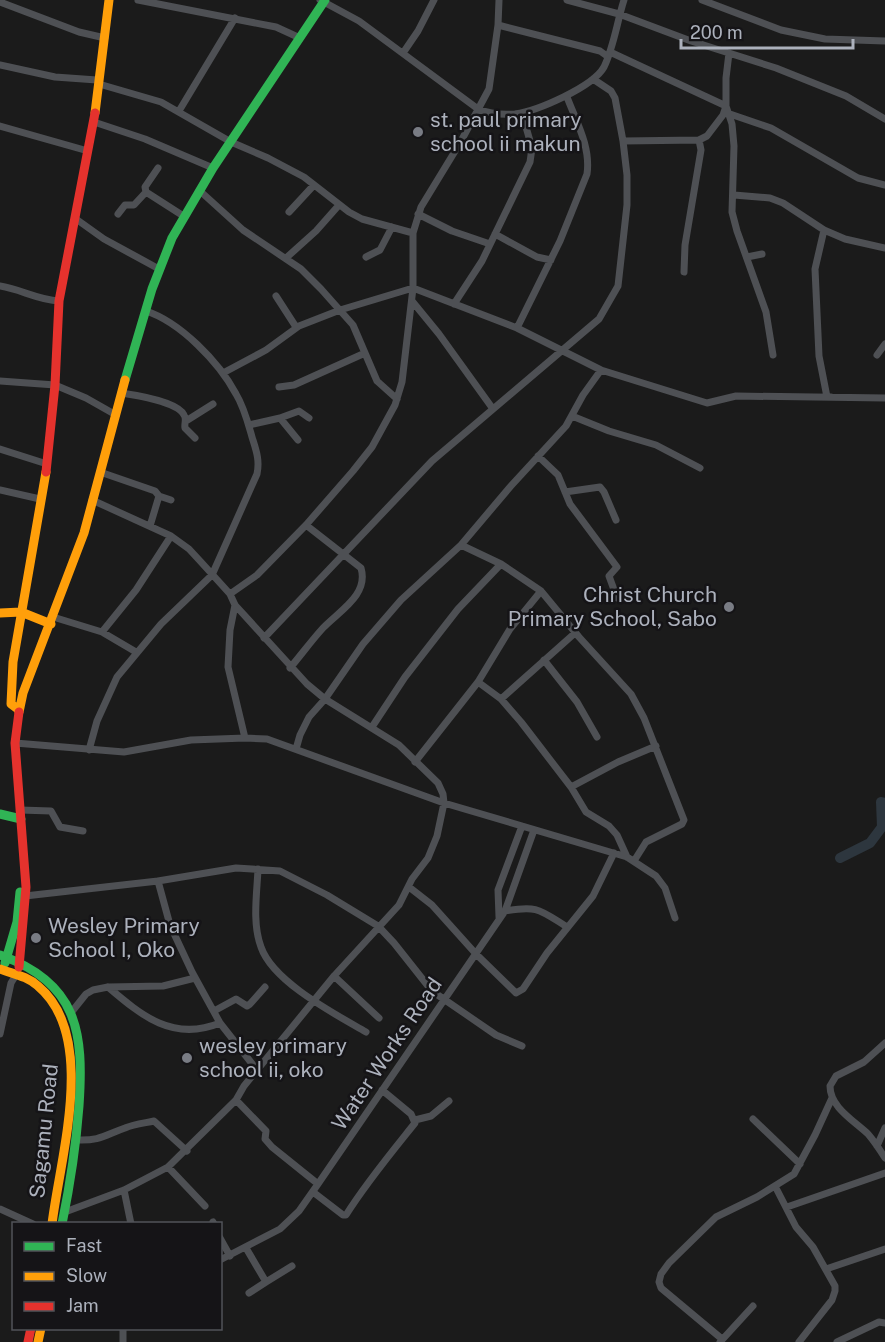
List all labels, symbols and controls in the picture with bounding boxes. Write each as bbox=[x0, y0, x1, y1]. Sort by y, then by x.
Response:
scale bar bbox=[681, 12, 854, 50]
text: 200 m bbox=[690, 22, 743, 43]
place label: st. paul primary school ii makun bbox=[430, 107, 582, 156]
marker: st. paul primary school ii makun bbox=[411, 125, 425, 139]
place label: Christ Church Primary School, Sabo bbox=[508, 582, 717, 631]
marker: Christ Church Primary School, Sabo bbox=[722, 600, 736, 614]
place label: Wesley Primary School I, Oko bbox=[48, 913, 200, 962]
marker: Wesley Primary School I, Oko bbox=[29, 931, 43, 945]
street label: Water Works Road bbox=[326, 973, 447, 1135]
place label: wesley primary school ii, oko bbox=[199, 1033, 347, 1082]
marker: wesley primary school ii, oko bbox=[180, 1051, 194, 1065]
street label: Sagamu Road bbox=[24, 1062, 63, 1199]
legend bbox=[12, 1222, 222, 1330]
text: Fast bbox=[66, 1235, 102, 1256]
text: Slow bbox=[66, 1265, 107, 1286]
text: Jam bbox=[66, 1295, 99, 1316]

